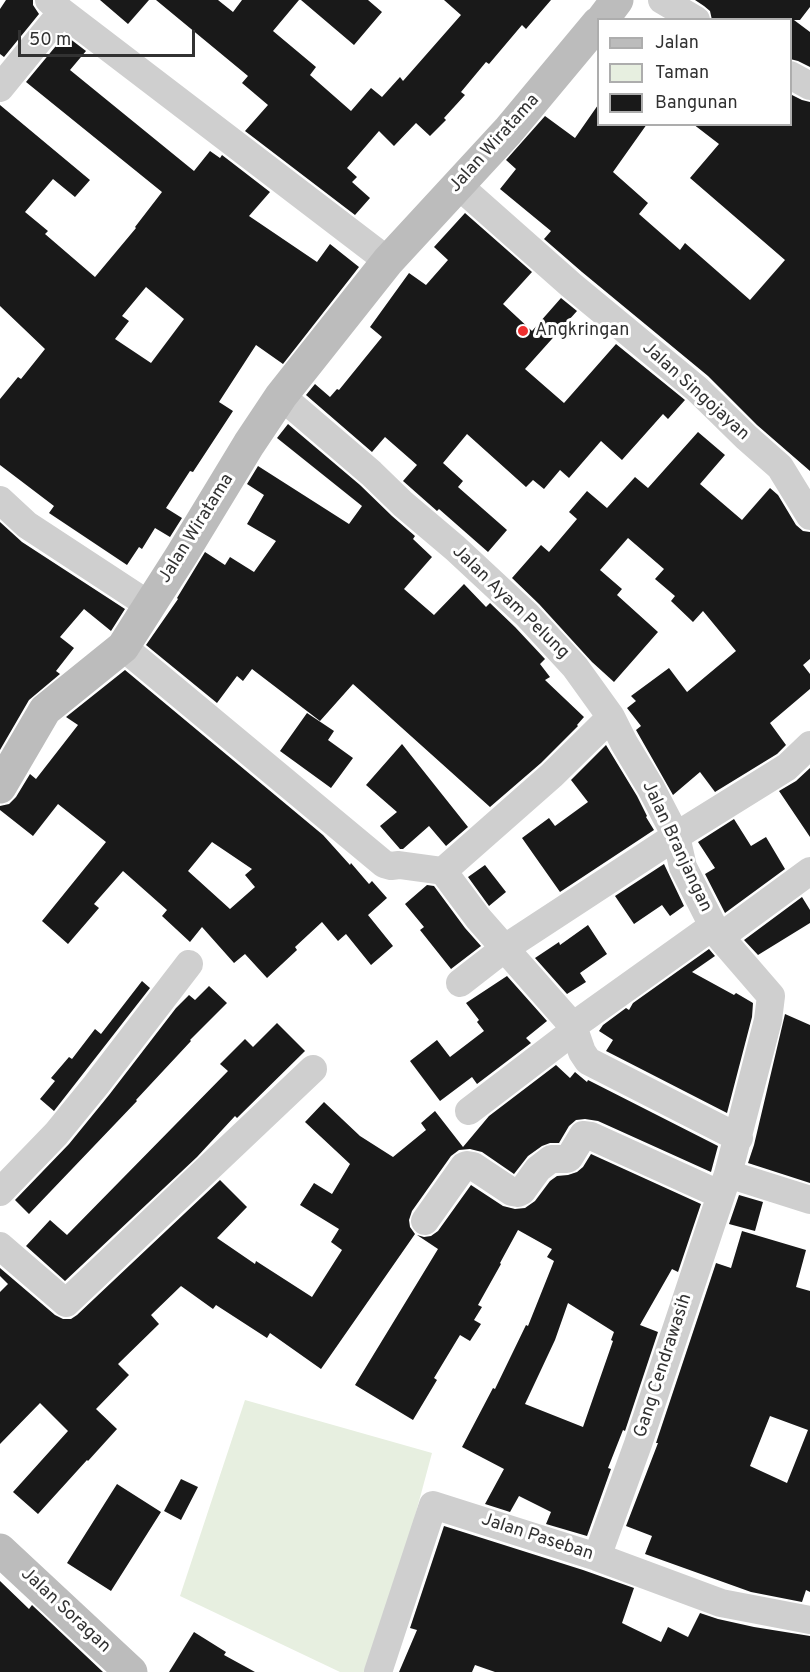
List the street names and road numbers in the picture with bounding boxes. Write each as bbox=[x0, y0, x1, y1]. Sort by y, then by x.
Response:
street label: Jalan Wiratama bbox=[445, 90, 545, 198]
street label: Jalan Singojayan bbox=[637, 338, 753, 446]
street label: Jalan Wiratama bbox=[155, 470, 239, 588]
street label: Jalan Ayam Pelung bbox=[447, 542, 573, 664]
street label: Jalan Branjangan bbox=[636, 778, 716, 916]
street label: Gang Cendrawasih bbox=[631, 1291, 697, 1441]
street label: Jalan Paseban bbox=[478, 1510, 596, 1566]
street label: Jalan Soragan bbox=[16, 1564, 114, 1658]

